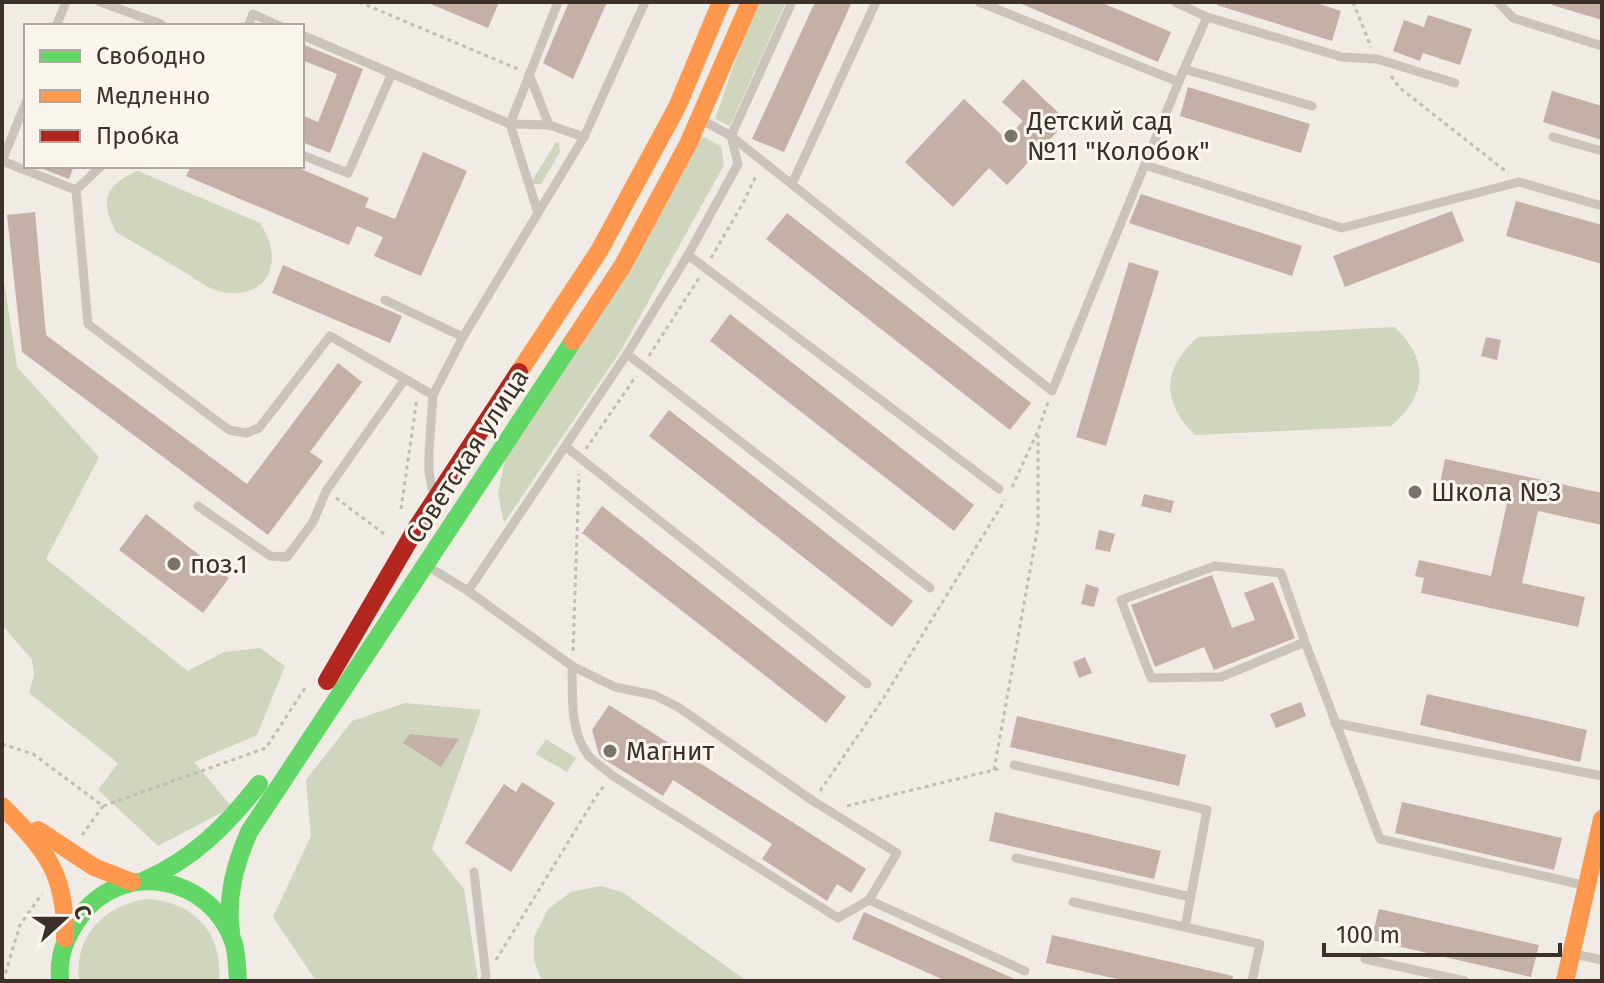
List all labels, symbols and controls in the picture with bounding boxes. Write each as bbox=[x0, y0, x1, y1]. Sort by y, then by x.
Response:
legend bbox=[24, 24, 304, 168]
text: Свободно bbox=[96, 42, 206, 70]
text: Медленно bbox=[96, 82, 210, 110]
place label: Детский сад №11 "Колобок" bbox=[1026, 106, 1210, 167]
text: Пробка bbox=[96, 122, 180, 150]
marker: Детский сад №11 "Колобок" bbox=[1002, 127, 1020, 145]
street label: Советская улица bbox=[399, 363, 535, 549]
place label: Школа №3 bbox=[1431, 477, 1561, 508]
marker: Школа №3 bbox=[1406, 483, 1424, 501]
place label: поз.1 bbox=[190, 549, 248, 580]
marker: поз.1 bbox=[165, 555, 183, 573]
place label: Магнит bbox=[626, 736, 715, 767]
marker: Магнит bbox=[601, 742, 619, 760]
north arrow bbox=[24, 879, 104, 959]
text: С bbox=[67, 901, 97, 923]
scale bar bbox=[1324, 907, 1560, 957]
text: 100 m bbox=[1336, 921, 1400, 949]

